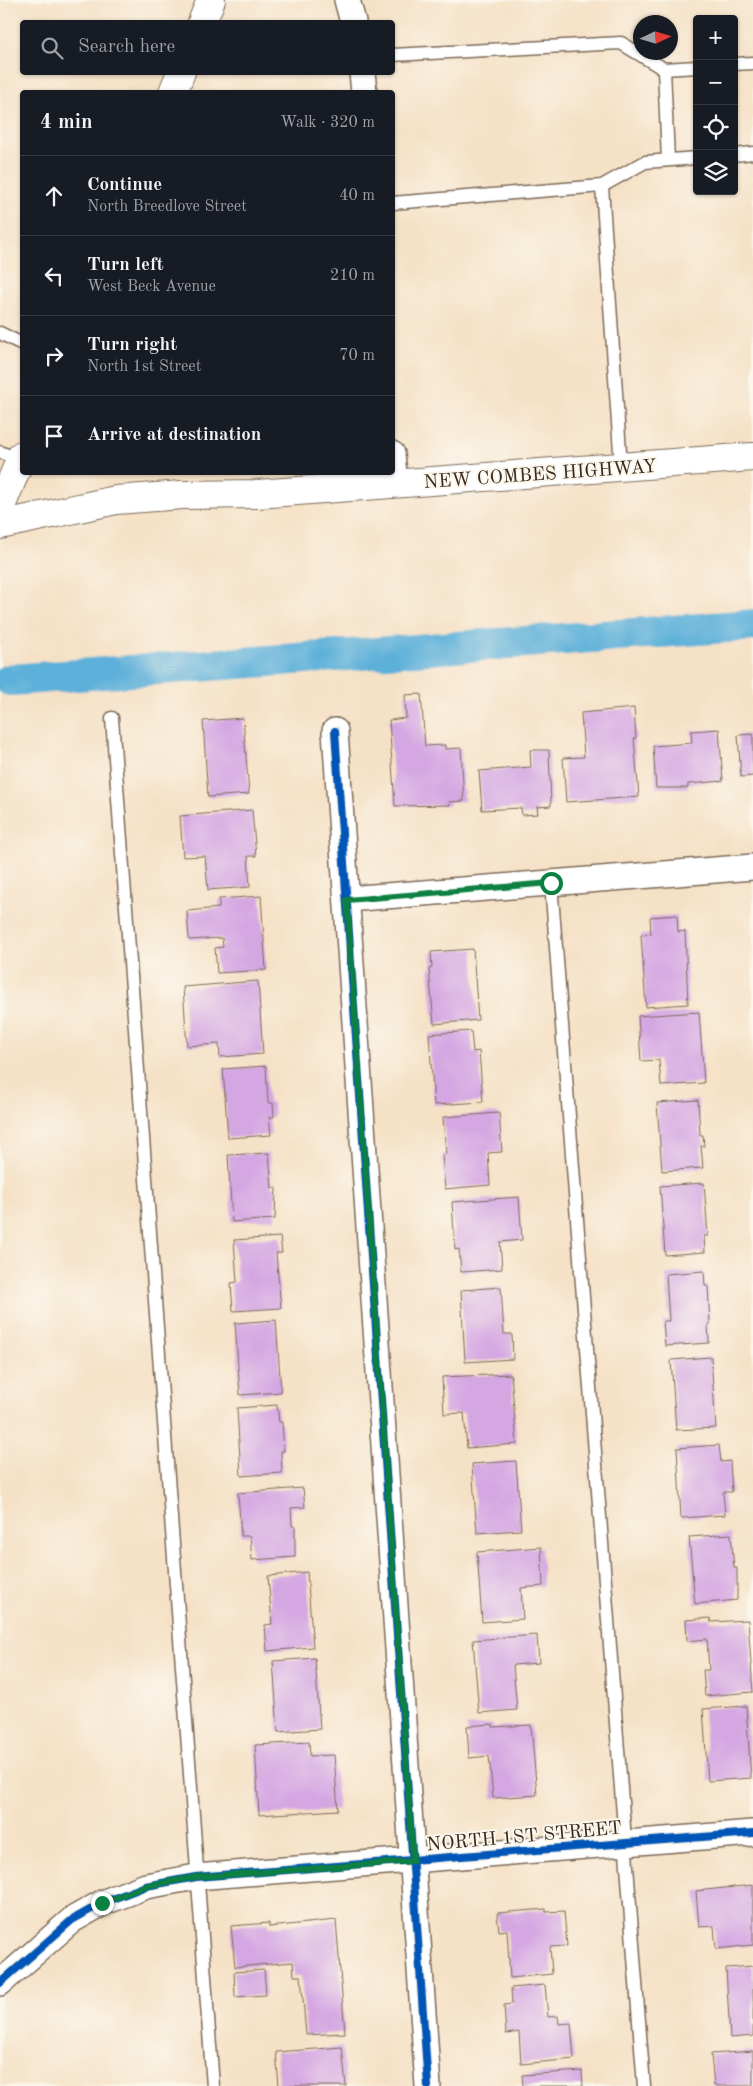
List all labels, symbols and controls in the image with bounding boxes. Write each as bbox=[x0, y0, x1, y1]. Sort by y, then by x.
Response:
north arrow bbox=[633, 15, 678, 60]
map controls bbox=[693, 15, 738, 195]
button: + bbox=[693, 15, 738, 60]
search box bbox=[20, 20, 395, 75]
icon: search bbox=[38, 34, 66, 62]
text: Search here bbox=[78, 38, 175, 57]
button: − bbox=[693, 60, 738, 105]
button: locate bbox=[693, 105, 738, 150]
text: 4 min bbox=[40, 112, 93, 133]
text: Walk · 320 m bbox=[280, 115, 375, 131]
button: layers bbox=[693, 150, 738, 195]
text: Continue bbox=[87, 176, 162, 195]
icon: ahead bbox=[40, 182, 68, 210]
text: 40 m bbox=[339, 188, 375, 204]
text: North Breedlove Street bbox=[87, 199, 247, 215]
text: Turn left bbox=[87, 256, 164, 275]
icon: left bbox=[40, 262, 68, 290]
text: 210 m bbox=[330, 268, 375, 284]
text: West Beck Avenue bbox=[87, 279, 216, 295]
text: Turn right bbox=[87, 336, 177, 355]
icon: right bbox=[40, 342, 68, 370]
text: 70 m bbox=[339, 348, 375, 364]
text: North 1st Street bbox=[87, 359, 201, 375]
icon: arrive bbox=[40, 422, 68, 450]
text: Arrive at destination bbox=[87, 426, 261, 445]
street label: NEW COMBES HIGHWAY bbox=[423, 458, 657, 493]
route start bbox=[540, 872, 563, 895]
street label: NORTH 1ST STREET bbox=[426, 1819, 623, 1855]
route end bbox=[91, 1892, 114, 1915]

